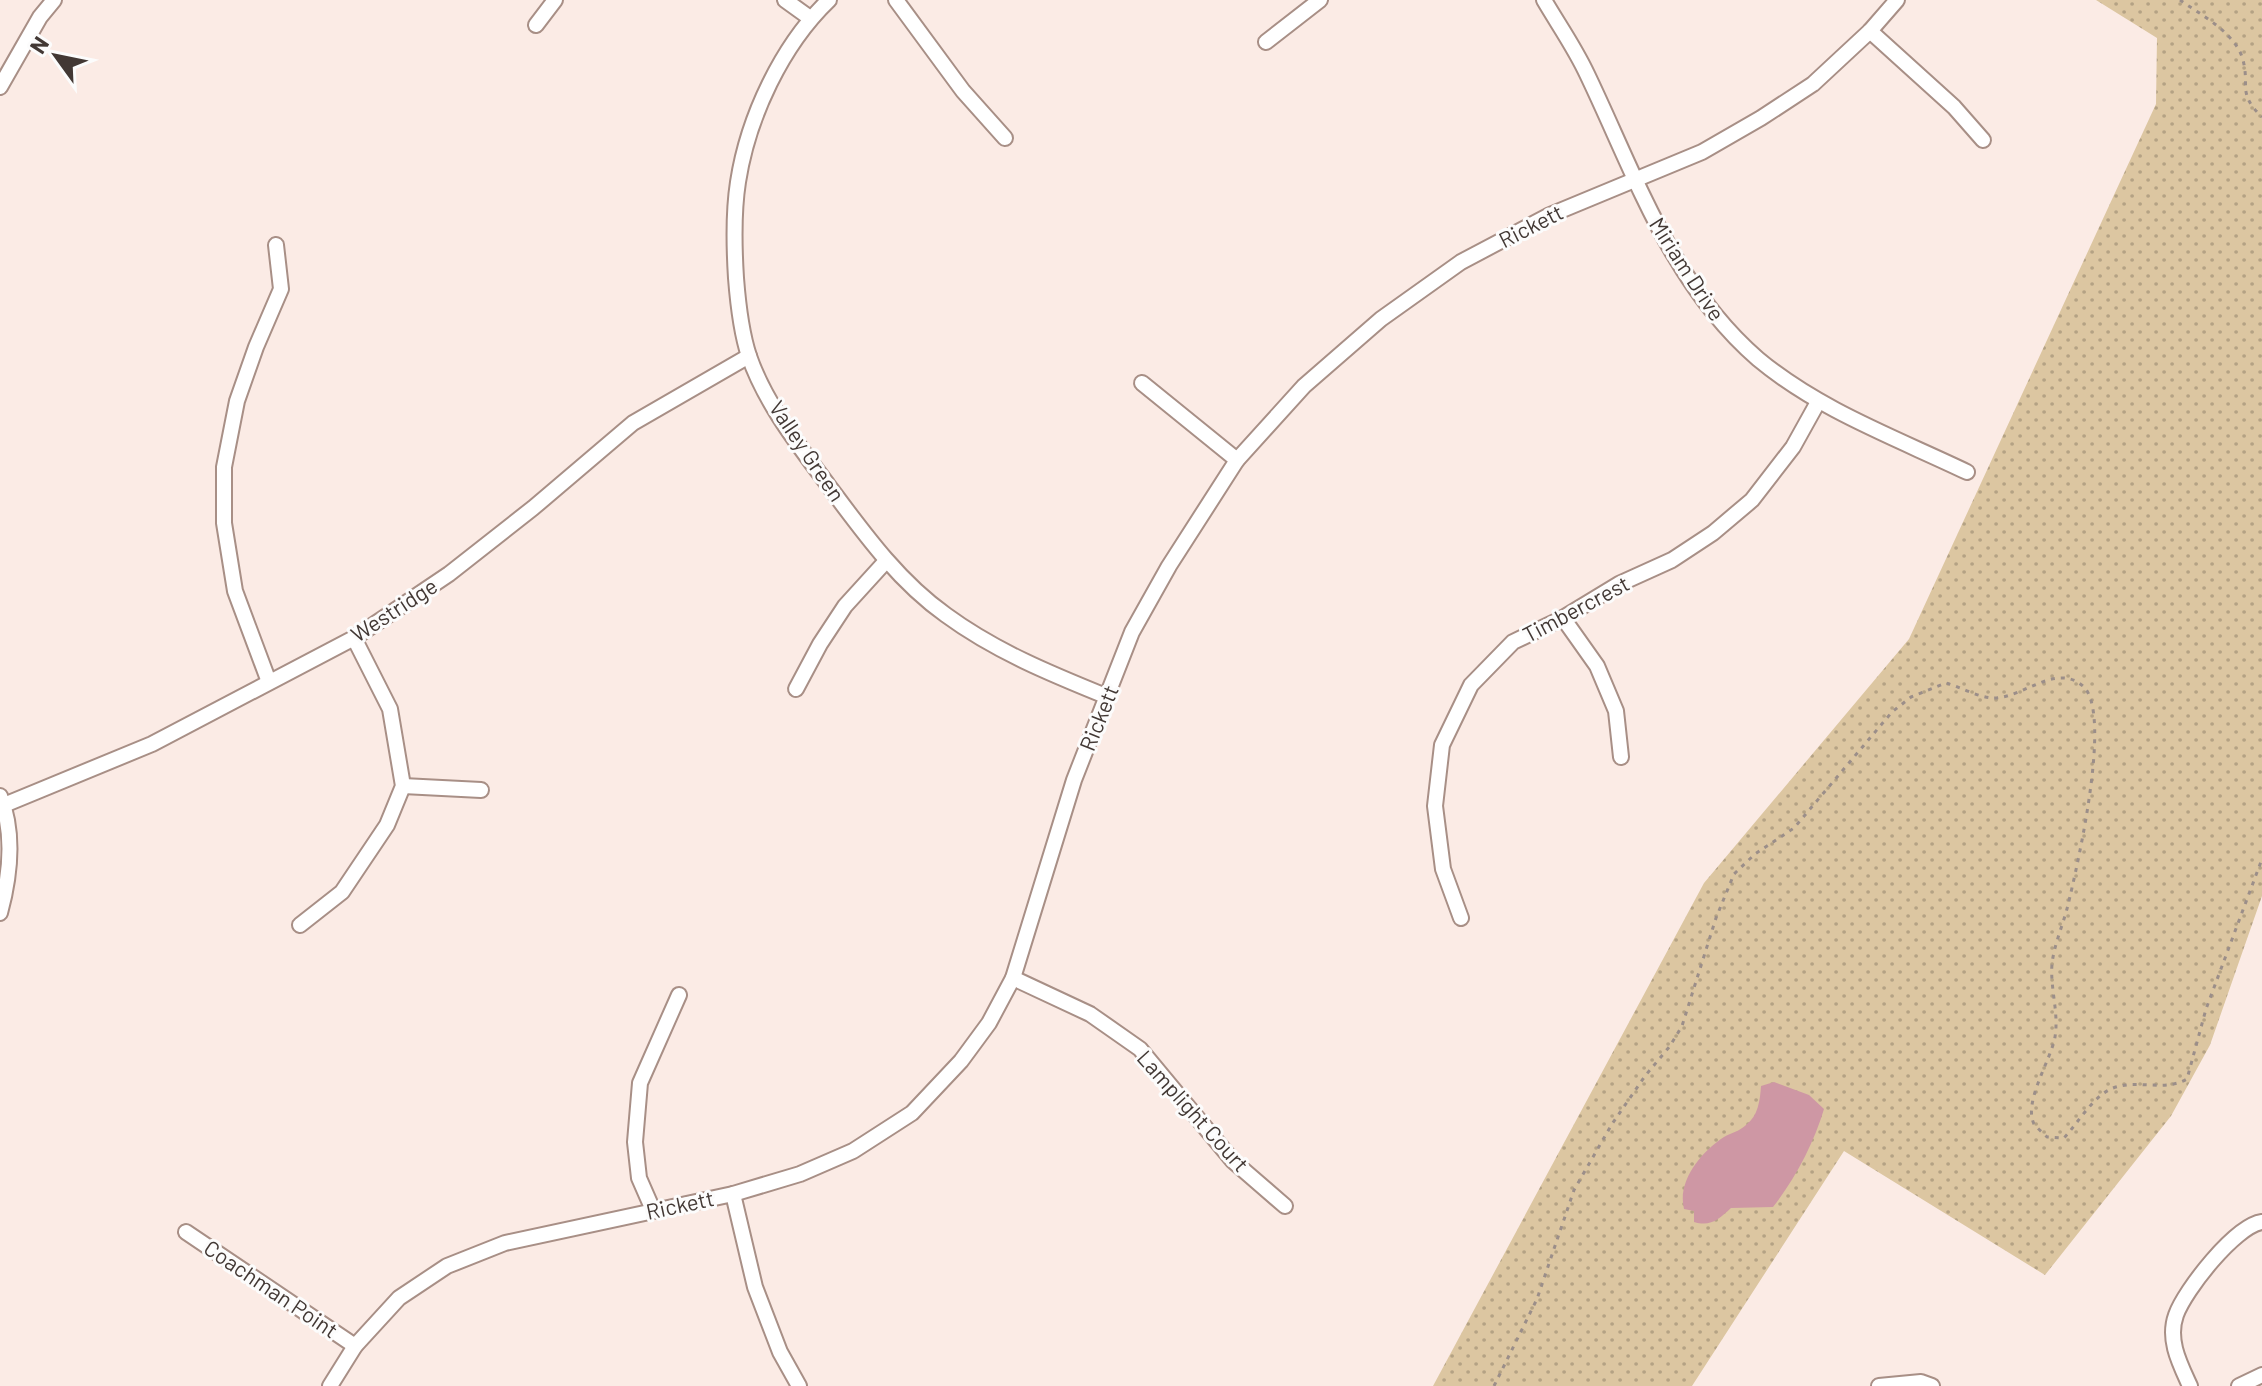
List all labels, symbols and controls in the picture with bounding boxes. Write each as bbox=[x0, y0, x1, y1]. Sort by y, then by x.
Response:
north arrow bbox=[16, 16, 96, 96]
text: N bbox=[23, 31, 53, 58]
street label: Rickett bbox=[1494, 198, 1567, 252]
street label: Miriam Drive bbox=[1645, 212, 1731, 325]
street label: Valley Green bbox=[765, 395, 851, 506]
street label: Timbercrest bbox=[1518, 569, 1633, 647]
street label: Westridge bbox=[346, 572, 441, 647]
street label: Rickett bbox=[1073, 681, 1123, 754]
street label: Lamplight Court bbox=[1132, 1044, 1255, 1176]
street label: Rickett bbox=[643, 1184, 716, 1224]
street label: Coachman Point bbox=[200, 1234, 343, 1342]

